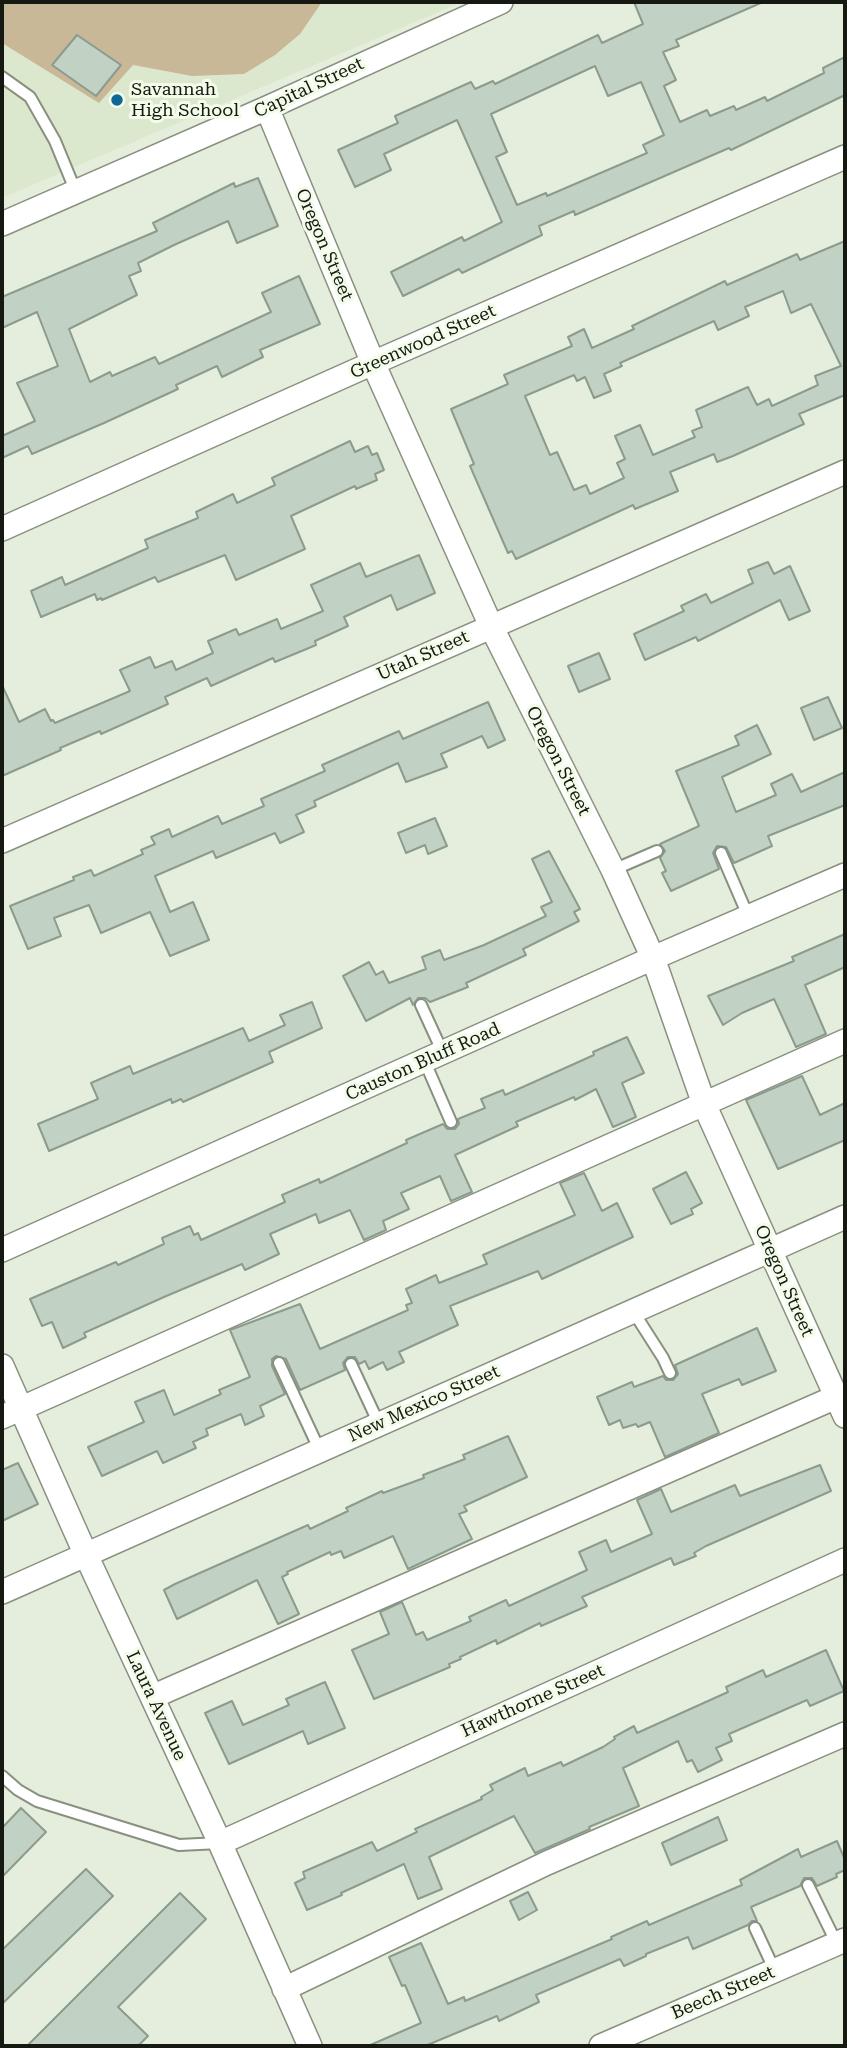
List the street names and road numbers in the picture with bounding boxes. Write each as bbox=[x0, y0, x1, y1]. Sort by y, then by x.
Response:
street label: Capital Street bbox=[251, 53, 367, 123]
street label: Oregon Street bbox=[291, 186, 357, 304]
street label: Greenwood Street bbox=[347, 300, 499, 384]
street label: Utah Street bbox=[374, 626, 472, 686]
street label: Oregon Street bbox=[521, 703, 595, 819]
street label: Causton Bluff Road bbox=[342, 1018, 504, 1106]
street label: Oregon Street bbox=[750, 1222, 818, 1340]
street label: New Mexico Street bbox=[345, 1361, 503, 1447]
street label: Laura Avenue bbox=[121, 1648, 191, 1764]
street label: Hawthorne Street bbox=[458, 1660, 608, 1742]
street label: Beech Street bbox=[668, 1962, 778, 2024]

